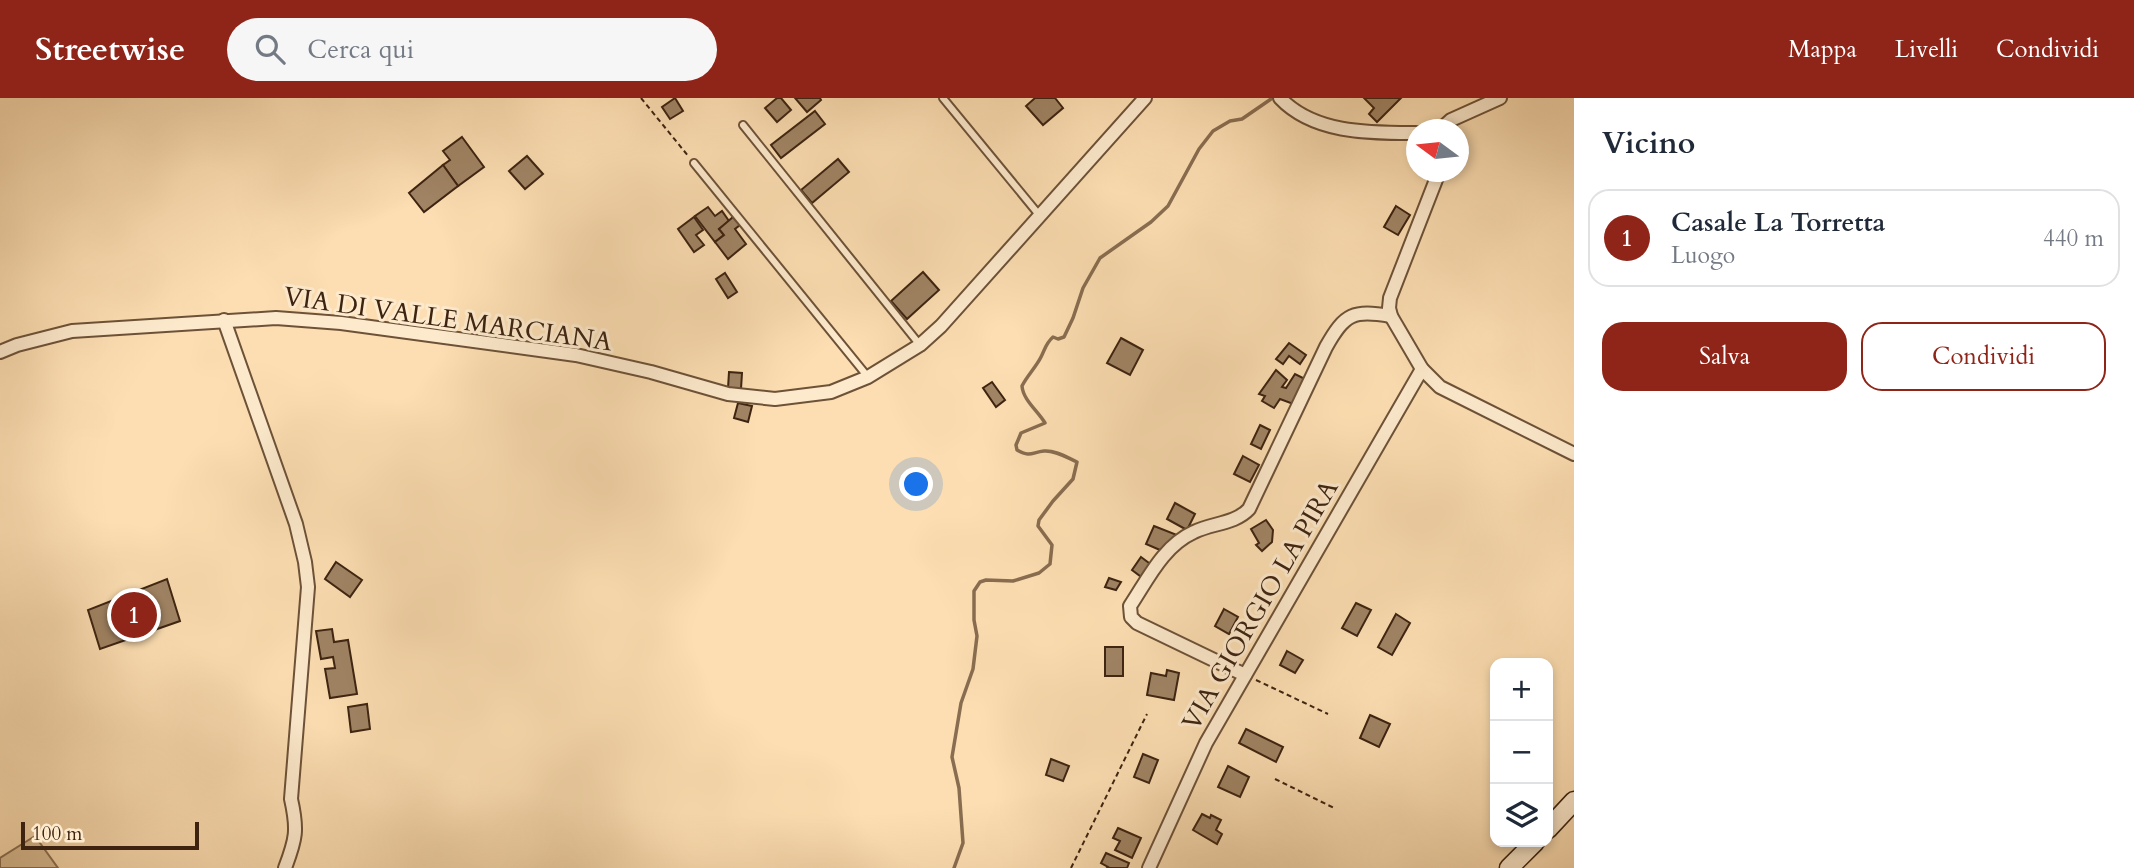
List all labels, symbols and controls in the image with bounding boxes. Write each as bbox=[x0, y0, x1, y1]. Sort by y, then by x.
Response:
search box bbox=[227, 18, 717, 81]
text: Streetwise bbox=[35, 27, 185, 72]
icon: search bbox=[251, 30, 289, 68]
text: Cerca qui bbox=[307, 32, 414, 67]
text: Mappa bbox=[1788, 33, 1857, 66]
text: Livelli bbox=[1895, 33, 1958, 66]
text: Condividi bbox=[1996, 33, 2099, 66]
north arrow bbox=[1406, 119, 1469, 182]
text: Vicino bbox=[1602, 123, 1695, 164]
text: Casale La Torretta bbox=[1671, 205, 1886, 240]
text: 1 bbox=[1621, 223, 1633, 254]
text: 440 m bbox=[2043, 223, 2104, 254]
text: Luogo bbox=[1671, 240, 1735, 271]
street label: VIA DI VALLE MARCIANA bbox=[281, 279, 615, 359]
button: Salva bbox=[1602, 322, 1847, 391]
button: Condividi bbox=[1861, 322, 2106, 391]
your location bbox=[899, 467, 933, 501]
street label: VIA GIORGIO LA PIRA bbox=[1174, 473, 1346, 737]
pin: 1 bbox=[111, 589, 157, 641]
map controls bbox=[1490, 658, 1553, 847]
button: + bbox=[1490, 658, 1553, 721]
button: − bbox=[1490, 721, 1553, 784]
button: layers bbox=[1490, 784, 1553, 847]
scale bar bbox=[21, 819, 200, 851]
text: 100 m bbox=[32, 821, 82, 847]

